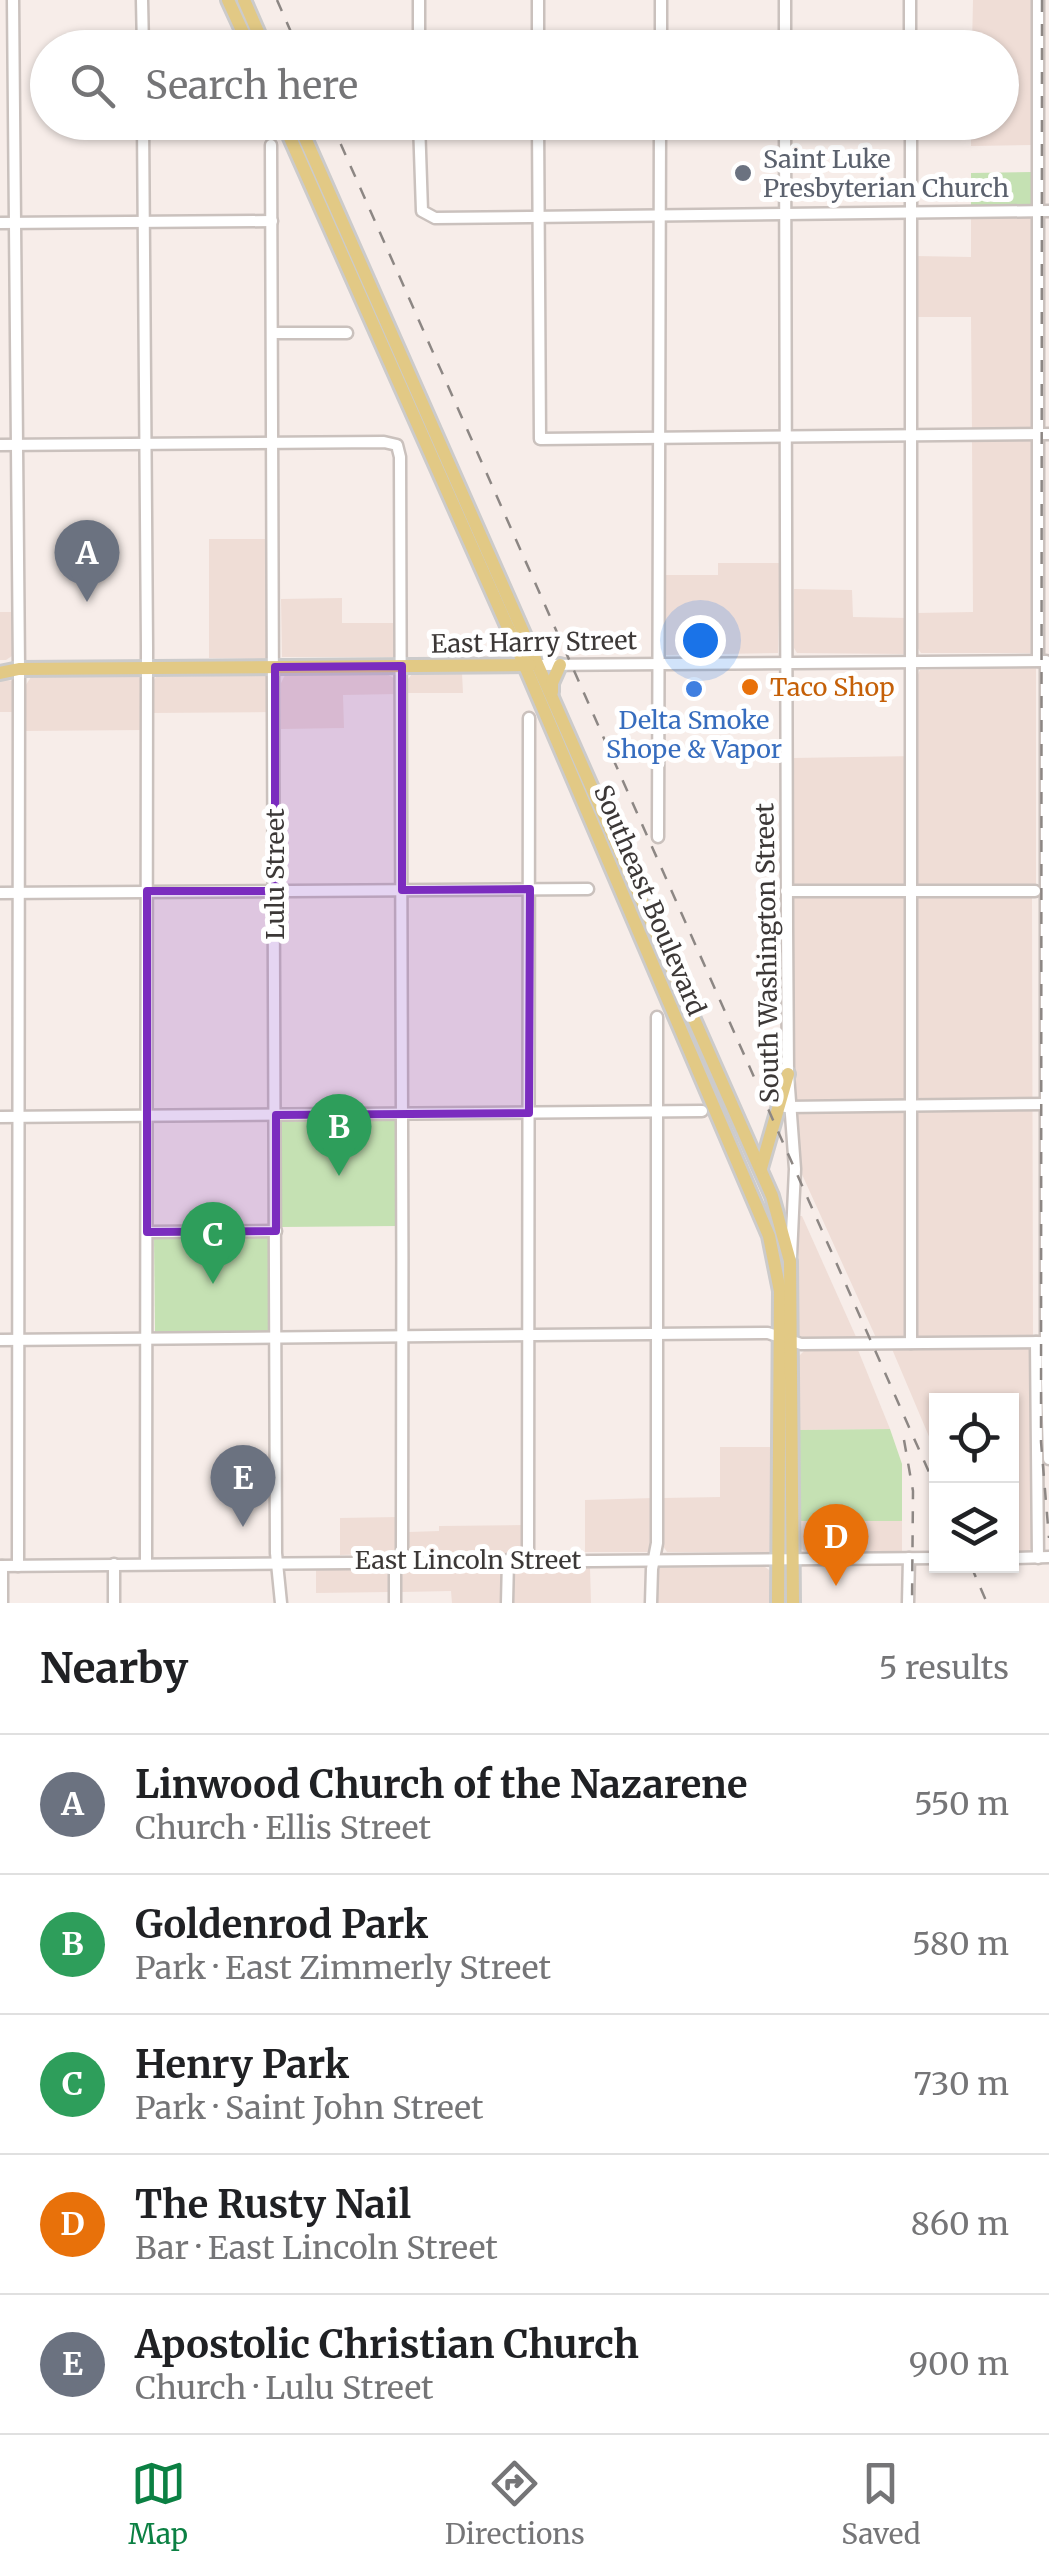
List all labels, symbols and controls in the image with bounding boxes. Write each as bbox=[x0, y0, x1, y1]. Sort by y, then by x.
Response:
search box bbox=[30, 30, 1019, 140]
icon: search bbox=[65, 58, 120, 113]
text: Search here bbox=[145, 62, 358, 109]
place label: Saint Luke Presbyterian Church bbox=[763, 143, 1009, 204]
marker: Saint Luke Presbyterian Church bbox=[732, 162, 754, 184]
pin: A bbox=[54, 520, 120, 602]
your location bbox=[675, 615, 726, 666]
street label: East Harry Street bbox=[431, 624, 638, 660]
place label: Taco Shop bbox=[770, 671, 895, 703]
marker: Taco Shop bbox=[739, 676, 761, 698]
marker: Delta Smoke Shope & Vapor bbox=[683, 678, 705, 700]
place label: Delta Smoke Shope & Vapor bbox=[606, 704, 782, 765]
street label: Southeast Boulevard bbox=[587, 780, 713, 1020]
street label: South Washington Street bbox=[748, 802, 786, 1104]
street label: Lulu Street bbox=[259, 808, 291, 940]
pin: B bbox=[306, 1094, 372, 1176]
pin: C bbox=[180, 1202, 246, 1284]
map controls bbox=[929, 1393, 1019, 1573]
button: locate bbox=[929, 1393, 1019, 1483]
pin: E bbox=[210, 1444, 276, 1527]
button: layers bbox=[929, 1483, 1019, 1573]
pin: D bbox=[804, 1504, 868, 1586]
street label: East Lincoln Street bbox=[355, 1544, 582, 1576]
text: Nearby bbox=[40, 1642, 188, 1694]
text: 5 results bbox=[879, 1648, 1009, 1688]
text: Linwood Church of the Nazarene bbox=[135, 1761, 748, 1808]
text: A bbox=[61, 1784, 84, 1824]
text: 550 m bbox=[914, 1784, 1009, 1824]
text: Church · Ellis Street bbox=[135, 1808, 431, 1848]
text: Goldenrod Park bbox=[135, 1901, 428, 1948]
text: B bbox=[61, 1924, 84, 1964]
text: 580 m bbox=[912, 1924, 1009, 1964]
text: Park · East Zimmerly Street bbox=[135, 1948, 551, 1988]
text: Henry Park bbox=[135, 2041, 349, 2088]
text: C bbox=[62, 2064, 83, 2104]
text: 730 m bbox=[913, 2064, 1009, 2104]
text: Park · Saint John Street bbox=[135, 2088, 484, 2128]
text: The Rusty Nail bbox=[135, 2181, 411, 2228]
text: D bbox=[60, 2204, 85, 2244]
text: 860 m bbox=[911, 2204, 1009, 2244]
text: Bar · East Lincoln Street bbox=[135, 2228, 498, 2268]
text: Apostolic Christian Church bbox=[135, 2321, 639, 2368]
text: E bbox=[62, 2344, 83, 2384]
text: 900 m bbox=[909, 2344, 1009, 2384]
text: Church · Lulu Street bbox=[135, 2368, 434, 2408]
tab: Map bbox=[128, 2456, 188, 2552]
tab: Directions bbox=[445, 2456, 585, 2552]
tab: Saved bbox=[841, 2456, 921, 2552]

